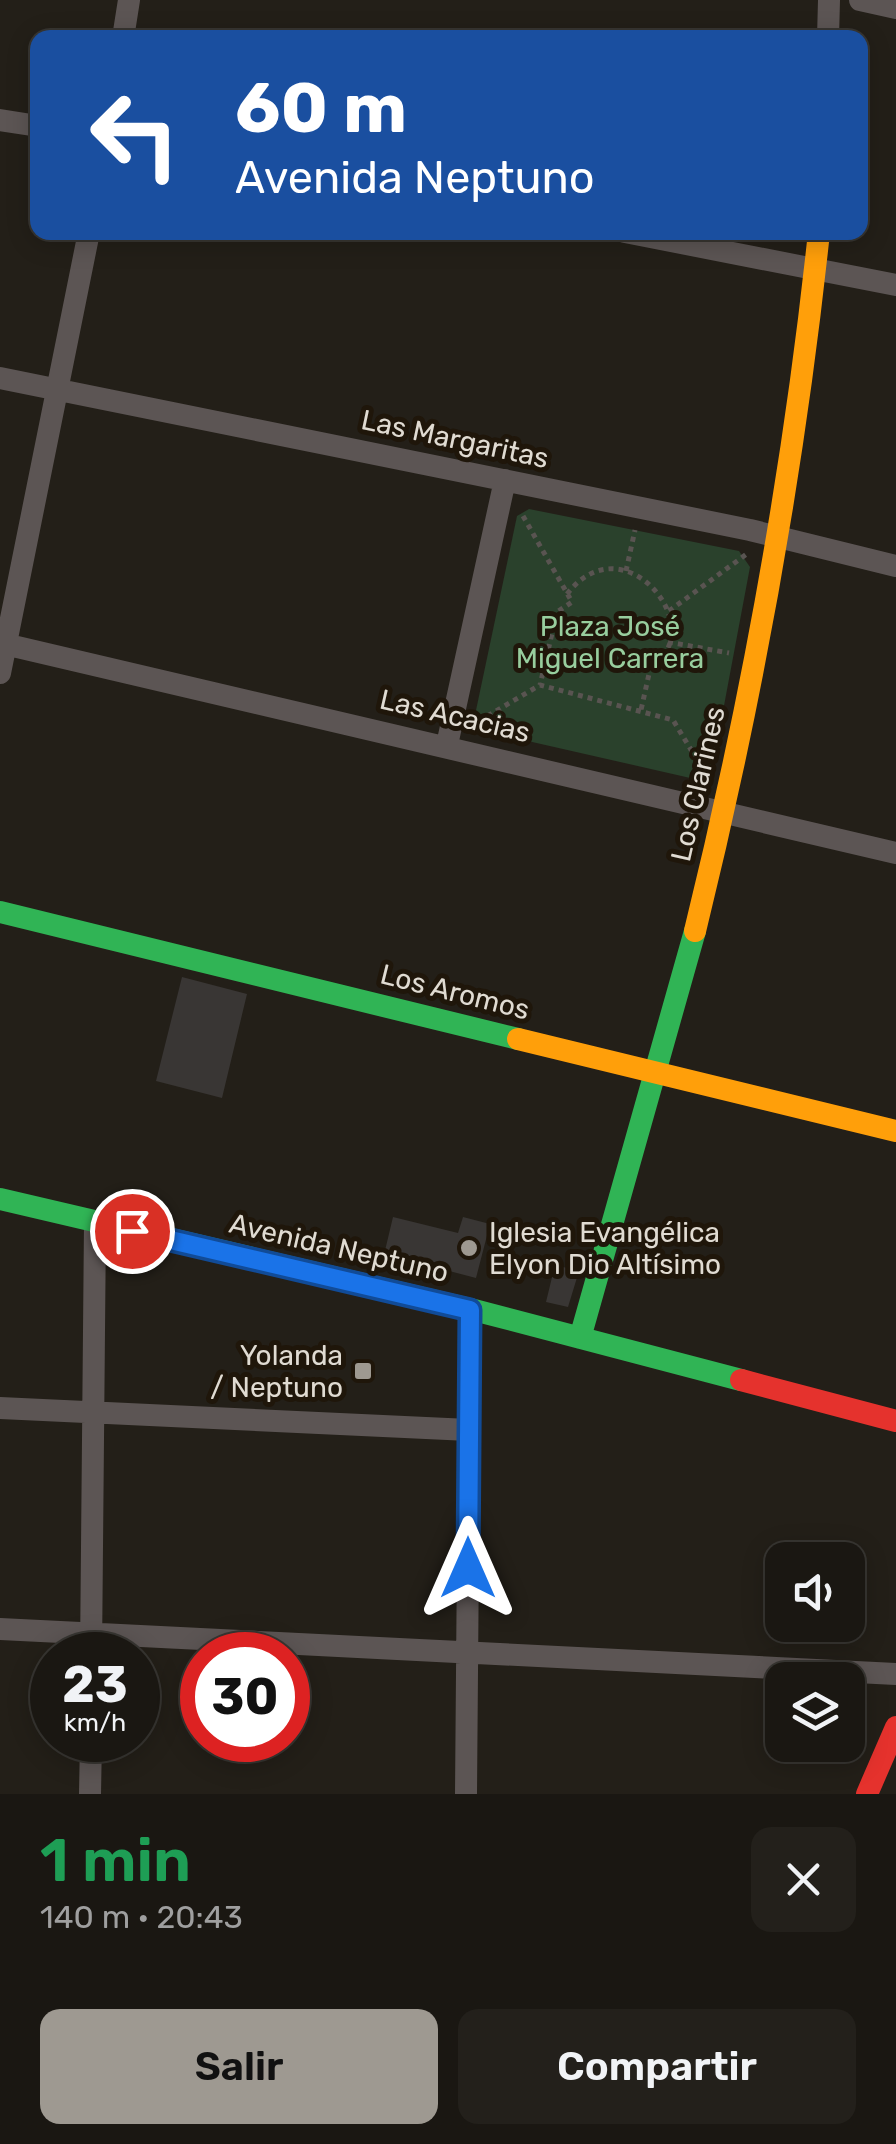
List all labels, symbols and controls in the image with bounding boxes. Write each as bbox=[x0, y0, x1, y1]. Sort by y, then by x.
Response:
text: 60 m bbox=[235, 67, 407, 150]
icon: left bbox=[70, 70, 200, 200]
text: Avenida Neptuno bbox=[235, 151, 595, 204]
street label: Las Margaritas bbox=[358, 403, 552, 475]
park label: Plaza José Miguel Carrera bbox=[516, 610, 704, 675]
street label: Las Acacias bbox=[377, 683, 533, 749]
street label: Los Clarines bbox=[664, 703, 732, 865]
street label: Los Aromos bbox=[377, 958, 533, 1026]
pin bbox=[90, 1189, 175, 1274]
icon: arrive bbox=[105, 1204, 160, 1259]
street label: Avenida Neptuno bbox=[226, 1207, 452, 1289]
place label: Iglesia Evangélica Elyon Dio Altísimo bbox=[489, 1216, 721, 1281]
marker: Iglesia Evangélica Elyon Dio Altísimo bbox=[458, 1237, 480, 1259]
place label: Yolanda / Neptuno bbox=[210, 1339, 343, 1404]
marker: Yolanda / Neptuno bbox=[352, 1360, 374, 1382]
position arrow bbox=[416, 1516, 520, 1620]
map controls bbox=[765, 1542, 865, 1762]
button: sound bbox=[765, 1542, 865, 1642]
speed limit sign: 30 bbox=[180, 1632, 310, 1762]
text: 23 bbox=[62, 1655, 128, 1715]
button: layers bbox=[765, 1662, 865, 1762]
text: km/h bbox=[64, 1708, 126, 1737]
text: 1 min bbox=[40, 1825, 191, 1896]
button: close bbox=[751, 1827, 856, 1932]
text: 140 m · 20:43 bbox=[40, 1898, 243, 1936]
button: Salir bbox=[40, 2009, 438, 2124]
button: Compartir bbox=[458, 2009, 856, 2124]

